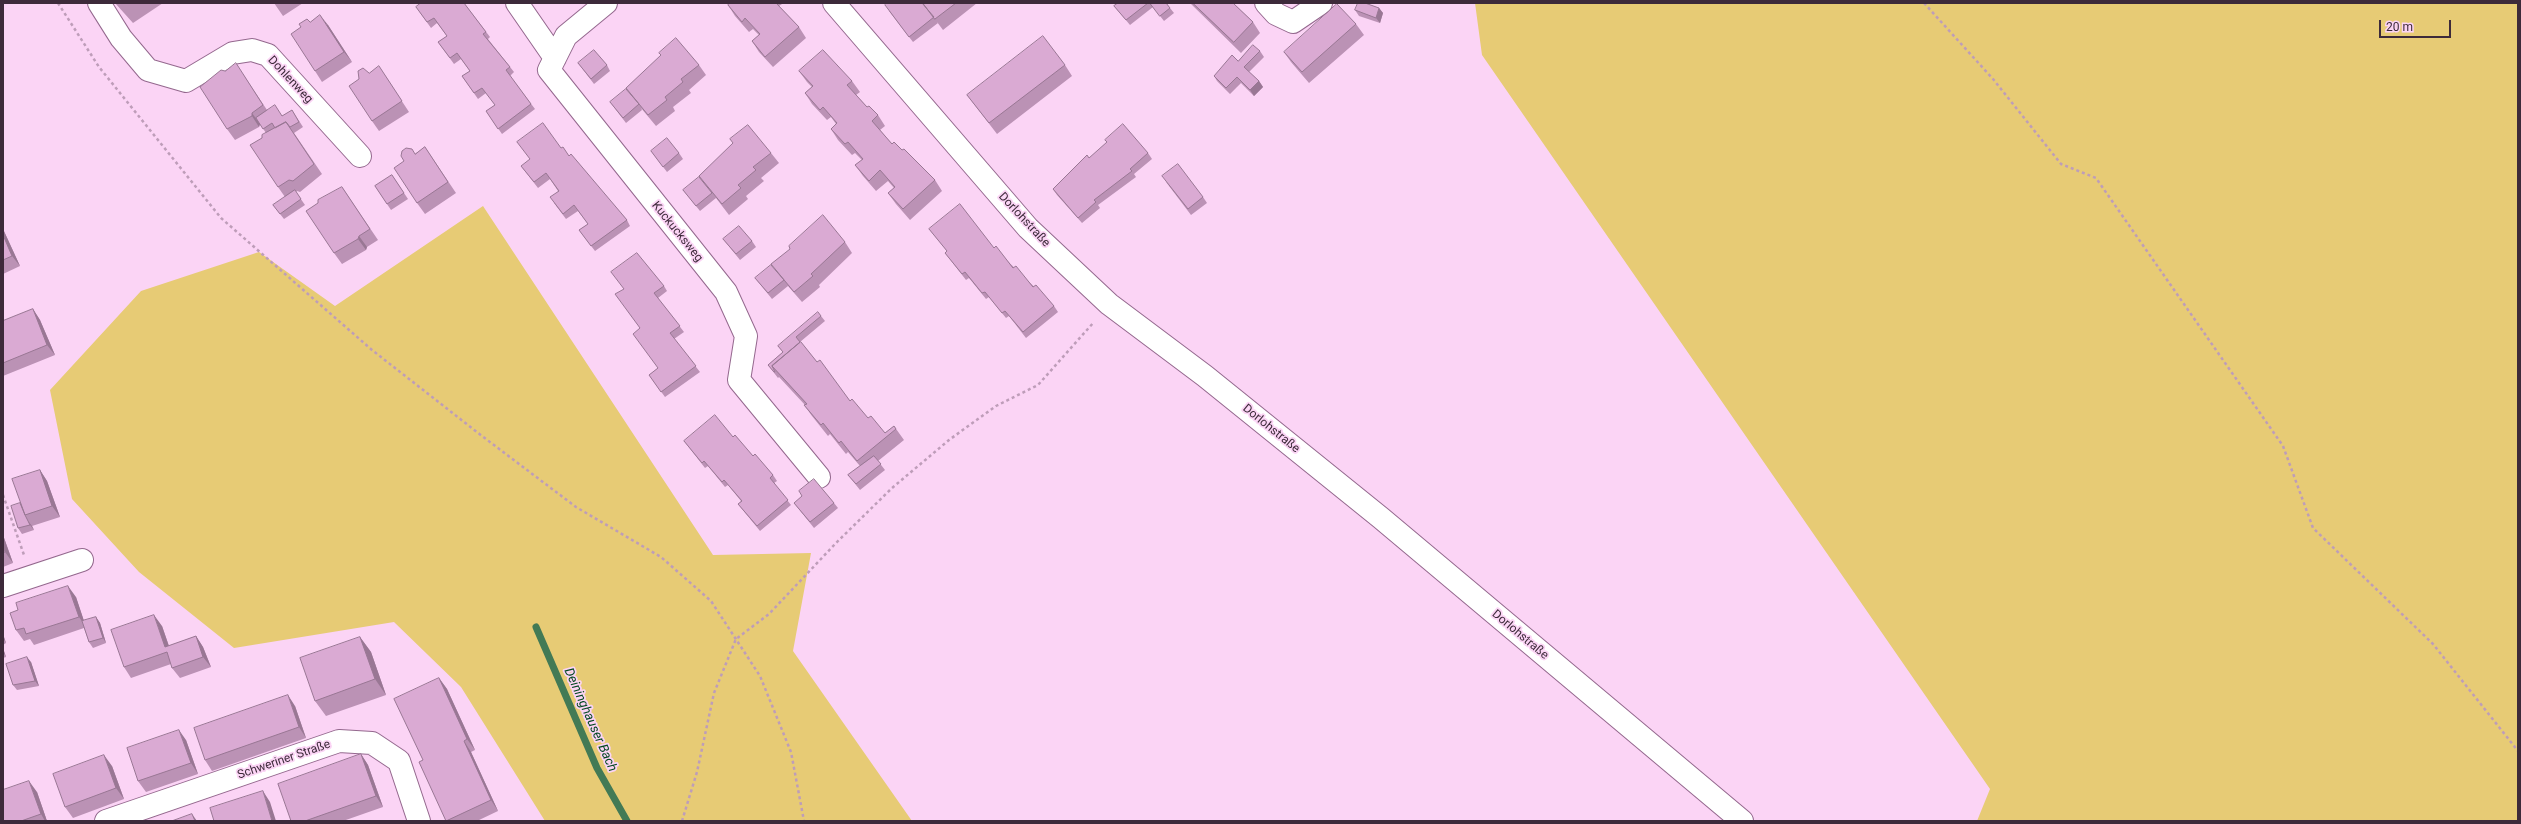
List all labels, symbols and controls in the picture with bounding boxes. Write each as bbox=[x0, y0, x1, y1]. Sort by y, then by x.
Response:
scale bar bbox=[2381, 12, 2453, 38]
text: 20 m bbox=[2386, 20, 2413, 34]
street label: Dohlenweg bbox=[264, 53, 316, 107]
street label: Dorlohstraße bbox=[995, 190, 1053, 250]
street label: Kuckucksweg bbox=[648, 199, 706, 265]
street label: Dorlohstraße bbox=[1240, 402, 1302, 456]
street label: Dorlohstraße bbox=[1489, 607, 1551, 663]
water label: Deininghauser Bach bbox=[560, 666, 620, 774]
street label: Schweriner Straße bbox=[236, 737, 332, 783]

